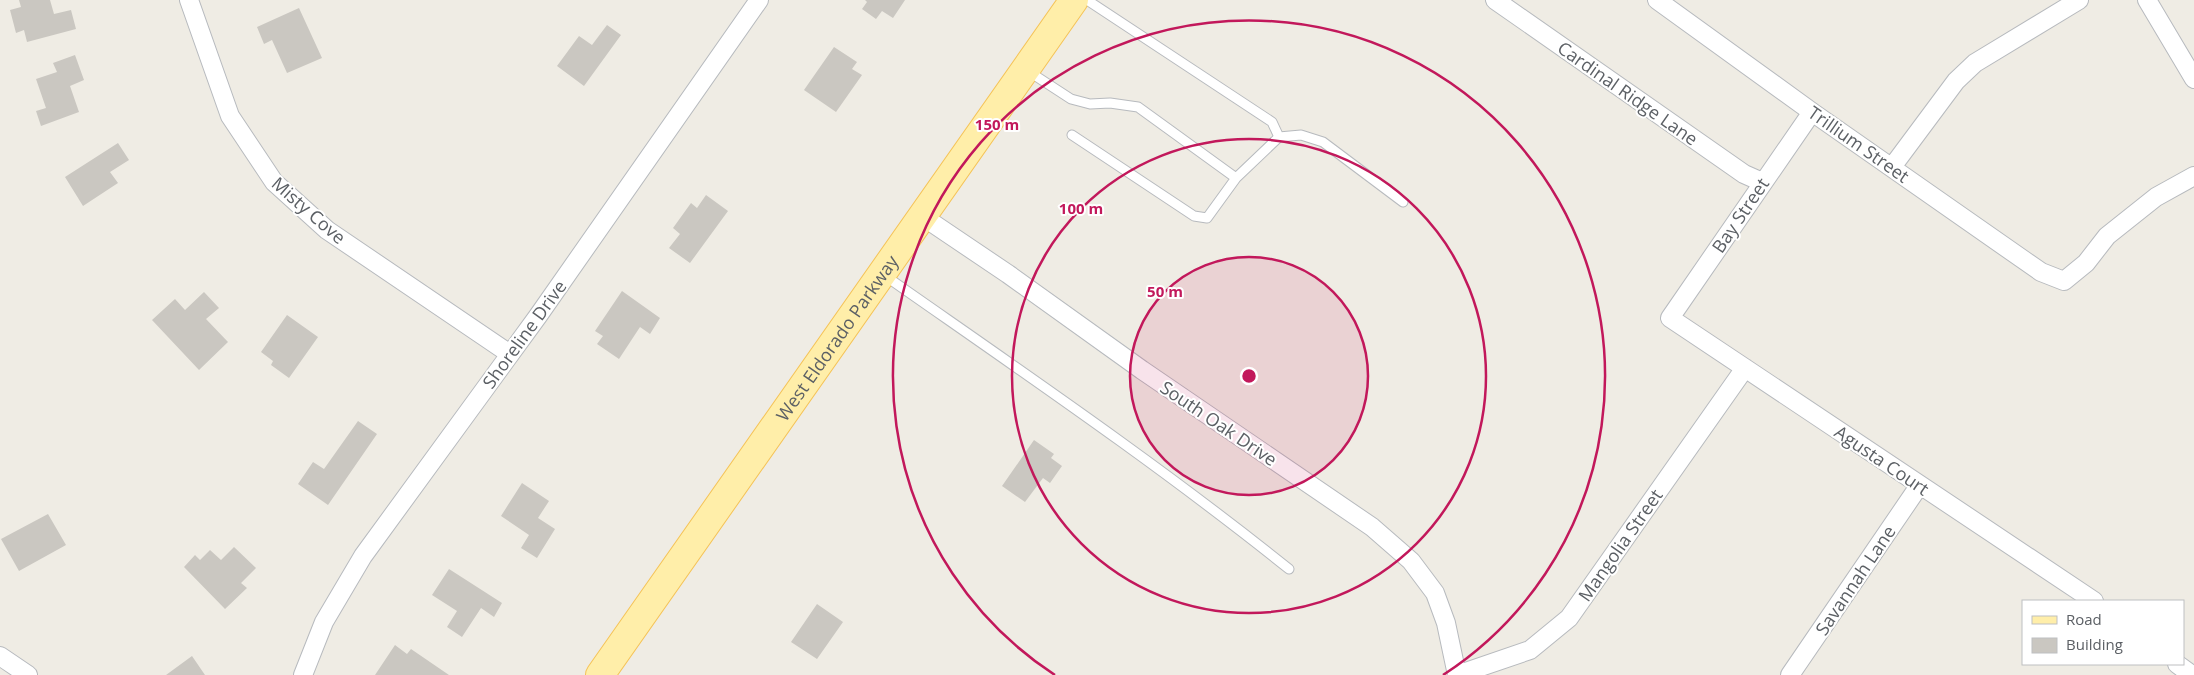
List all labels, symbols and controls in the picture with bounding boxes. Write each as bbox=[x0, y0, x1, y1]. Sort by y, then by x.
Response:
street label: Cardinal Ridge Lane bbox=[1553, 35, 1703, 151]
street label: Trillium Street bbox=[1804, 100, 1914, 188]
text: 150 m bbox=[975, 114, 1019, 134]
street label: Misty Cove bbox=[267, 171, 351, 249]
street label: Bay Street bbox=[1706, 173, 1774, 257]
text: 100 m bbox=[1059, 198, 1103, 218]
street label: West Eldorado Parkway bbox=[770, 249, 904, 426]
street label: Shoreline Drive bbox=[477, 275, 571, 393]
text: 50 m bbox=[1147, 281, 1183, 301]
centre of rings bbox=[1240, 367, 1258, 385]
street label: South Oak Drive bbox=[1156, 375, 1282, 471]
street label: Agusta Court bbox=[1830, 420, 1934, 500]
street label: Mangolia Street bbox=[1572, 484, 1668, 606]
street label: Savannah Lane bbox=[1809, 521, 1901, 639]
legend bbox=[2022, 600, 2184, 665]
text: Road bbox=[2066, 609, 2102, 629]
text: Building bbox=[2066, 634, 2123, 654]

